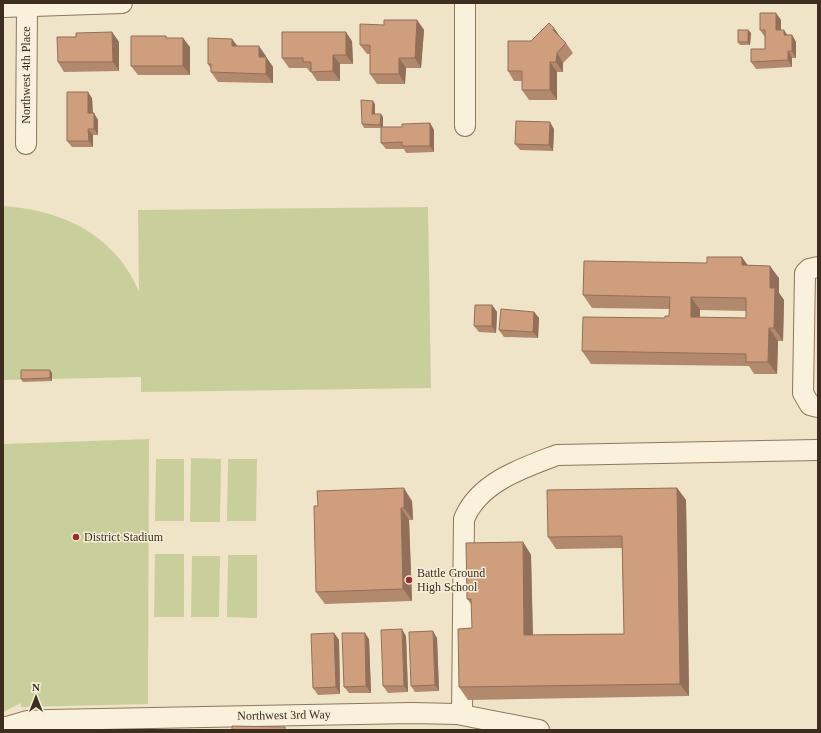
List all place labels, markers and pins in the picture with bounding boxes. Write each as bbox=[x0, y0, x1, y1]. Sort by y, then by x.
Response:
place label: District Stadium bbox=[84, 530, 164, 544]
marker: District Stadium bbox=[71, 532, 81, 542]
place label: Battle Ground High School bbox=[417, 566, 485, 594]
marker: Battle Ground High School bbox=[404, 575, 414, 585]

